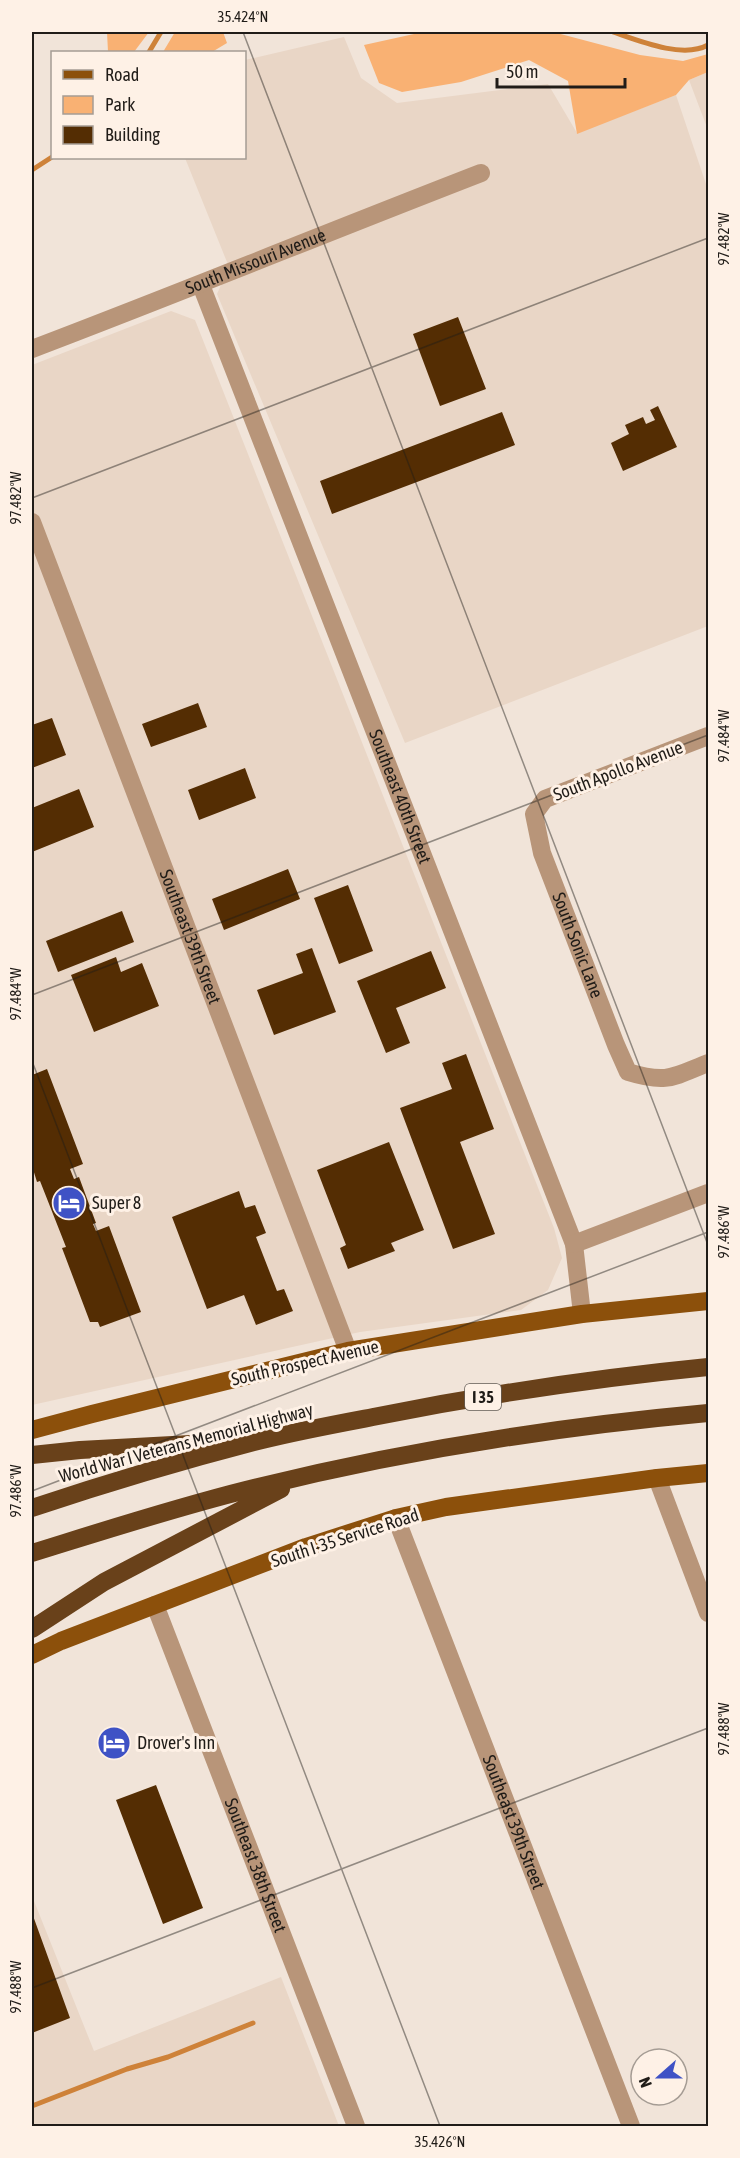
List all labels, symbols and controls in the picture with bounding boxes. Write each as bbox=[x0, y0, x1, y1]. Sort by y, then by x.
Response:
text: 35.424°N bbox=[218, 8, 268, 25]
legend bbox=[51, 51, 246, 159]
scale bar bbox=[497, 51, 624, 89]
text: 50 m bbox=[506, 61, 538, 82]
text: Road bbox=[105, 64, 139, 85]
text: Park bbox=[105, 94, 135, 115]
text: Building bbox=[105, 124, 160, 145]
text: 97.482°W bbox=[715, 212, 732, 265]
street label: South Missouri Avenue bbox=[182, 224, 329, 298]
text: 97.482°W bbox=[7, 471, 24, 524]
text: 97.484°W bbox=[715, 709, 732, 762]
street label: Southeast 40th Street bbox=[365, 726, 436, 867]
street label: South Apollo Avenue bbox=[550, 736, 686, 805]
street label: Southeast 39th Street bbox=[155, 867, 226, 1007]
street label: South Sonic Lane bbox=[548, 889, 608, 1001]
text: 97.484°W bbox=[7, 967, 24, 1020]
hotel icon: Super 8 bbox=[51, 1185, 87, 1221]
place label: Super 8 bbox=[92, 1192, 141, 1213]
text: 97.486°W bbox=[715, 1205, 732, 1258]
street label: South Prospect Avenue bbox=[229, 1335, 381, 1390]
road number: I 35 bbox=[465, 1384, 501, 1410]
street label: World War I Veterans Memorial Highway bbox=[57, 1398, 315, 1487]
text: 97.486°W bbox=[7, 1464, 24, 1517]
street label: South I-35 Service Road bbox=[268, 1504, 421, 1571]
text: 97.488°W bbox=[715, 1702, 732, 1755]
hotel icon: Drover's Inn bbox=[96, 1725, 132, 1761]
place label: Drover's Inn bbox=[137, 1732, 215, 1753]
street label: Southeast 39th Street bbox=[479, 1752, 549, 1892]
street label: Southeast 38th Street bbox=[221, 1795, 291, 1935]
text: 97.488°W bbox=[7, 1960, 24, 2013]
north arrow bbox=[629, 2047, 689, 2107]
text: N bbox=[635, 2075, 655, 2090]
text: 35.426°N bbox=[415, 2133, 465, 2150]

